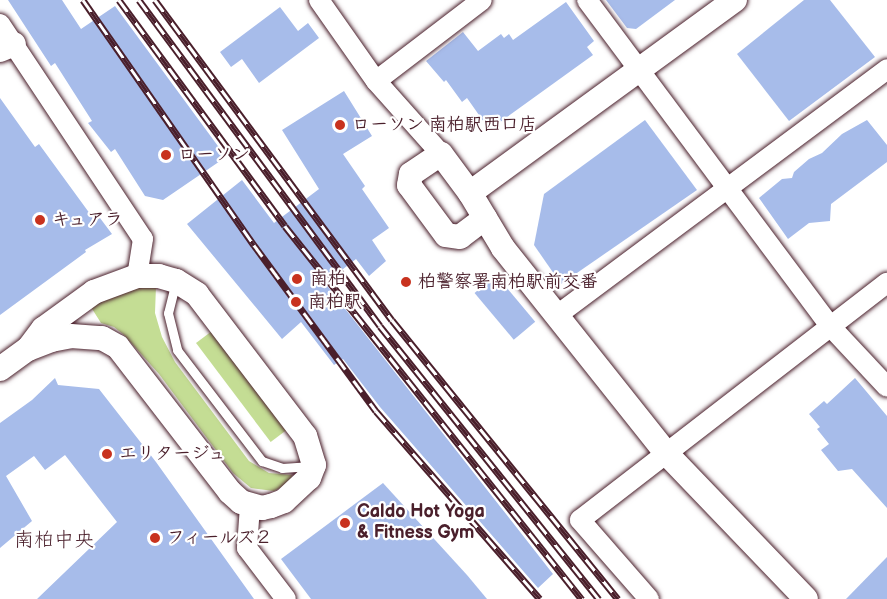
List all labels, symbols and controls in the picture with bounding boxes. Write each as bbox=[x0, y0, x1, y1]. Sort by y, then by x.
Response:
place label: ローソン 南柏駅西口店 bbox=[352, 114, 537, 136]
marker: ローソン 南柏駅西口店 bbox=[333, 118, 347, 132]
place label: ローソン bbox=[178, 144, 250, 166]
marker: ローソン bbox=[159, 148, 173, 162]
place label: キュアラ bbox=[52, 209, 124, 231]
marker: キュアラ bbox=[33, 213, 47, 227]
place label: 南柏 bbox=[310, 268, 346, 290]
marker: 南柏 bbox=[288, 270, 306, 288]
place label: 柏警察署南柏駅前交番 bbox=[418, 271, 598, 293]
marker: 柏警察署南柏駅前交番 bbox=[399, 275, 413, 289]
place label: 南柏駅 bbox=[308, 291, 362, 313]
marker: 南柏駅 bbox=[289, 295, 303, 309]
place label: エリタージュ bbox=[119, 443, 227, 465]
marker: エリタージュ bbox=[100, 447, 114, 461]
place label: Caldo Hot Yoga & Fitness Gym bbox=[357, 502, 485, 544]
marker: Caldo Hot Yoga & Fitness Gym bbox=[338, 516, 352, 530]
place label: フィールズ２ bbox=[167, 527, 275, 549]
district label: 南柏中央 bbox=[14, 528, 94, 552]
marker: フィールズ２ bbox=[148, 531, 162, 545]

